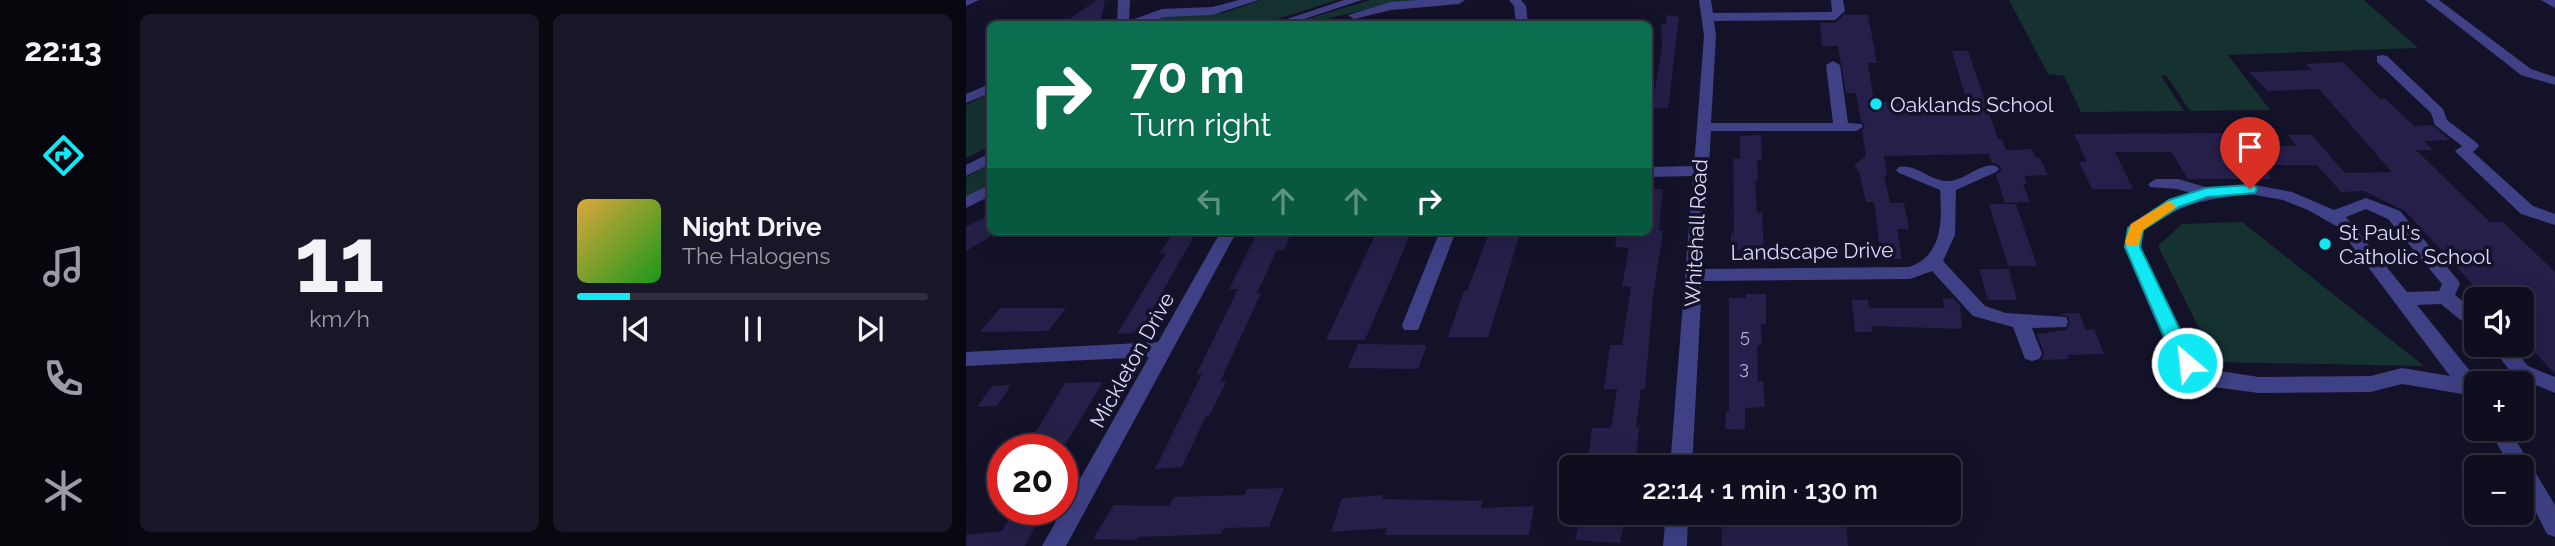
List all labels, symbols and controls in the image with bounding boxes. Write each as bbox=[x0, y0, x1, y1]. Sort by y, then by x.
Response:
text: 22:13 bbox=[24, 31, 102, 68]
text: 70 m bbox=[1130, 47, 1245, 104]
icon: right bbox=[1015, 49, 1106, 140]
place label: Oaklands School bbox=[1890, 92, 2054, 117]
marker: Oaklands School bbox=[1868, 96, 1884, 112]
text: Turn right bbox=[1130, 106, 1271, 143]
pin bbox=[2220, 117, 2280, 189]
icon: arrive bbox=[2231, 128, 2269, 166]
icon: directions bbox=[39, 131, 88, 180]
street label: Whitehall Road bbox=[1680, 158, 1712, 308]
icon: left bbox=[1191, 182, 1229, 220]
icon: ahead bbox=[1264, 182, 1302, 220]
icon: ahead bbox=[1337, 182, 1375, 220]
icon: right bbox=[1410, 182, 1448, 220]
text: 11 bbox=[295, 206, 384, 313]
text: Night Drive bbox=[682, 212, 821, 242]
place label: St Paul's Catholic School bbox=[2339, 220, 2491, 269]
marker: St Paul's Catholic School bbox=[2317, 236, 2333, 252]
street label: Landscape Drive bbox=[1730, 237, 1894, 265]
icon: music bbox=[39, 242, 88, 291]
text: The Halogens bbox=[682, 242, 830, 269]
map controls bbox=[2464, 287, 2534, 525]
button: sound bbox=[2464, 287, 2534, 357]
street label: Mickleton Drive bbox=[1085, 288, 1179, 432]
text: km/h bbox=[309, 305, 370, 332]
icon: previous bbox=[617, 310, 655, 348]
icon: pause bbox=[734, 310, 772, 348]
icon: next bbox=[851, 310, 889, 348]
house number: 5 bbox=[1740, 325, 1750, 346]
position arrow bbox=[2150, 326, 2224, 400]
icon: phone bbox=[39, 354, 88, 403]
house number: 3 bbox=[1739, 357, 1749, 378]
button: + bbox=[2464, 371, 2534, 441]
speed limit sign: 20 bbox=[987, 434, 1078, 525]
button: − bbox=[2464, 455, 2534, 525]
icon: climate bbox=[39, 466, 88, 515]
text: 22:14 · 1 min · 130 m bbox=[1642, 475, 1878, 505]

